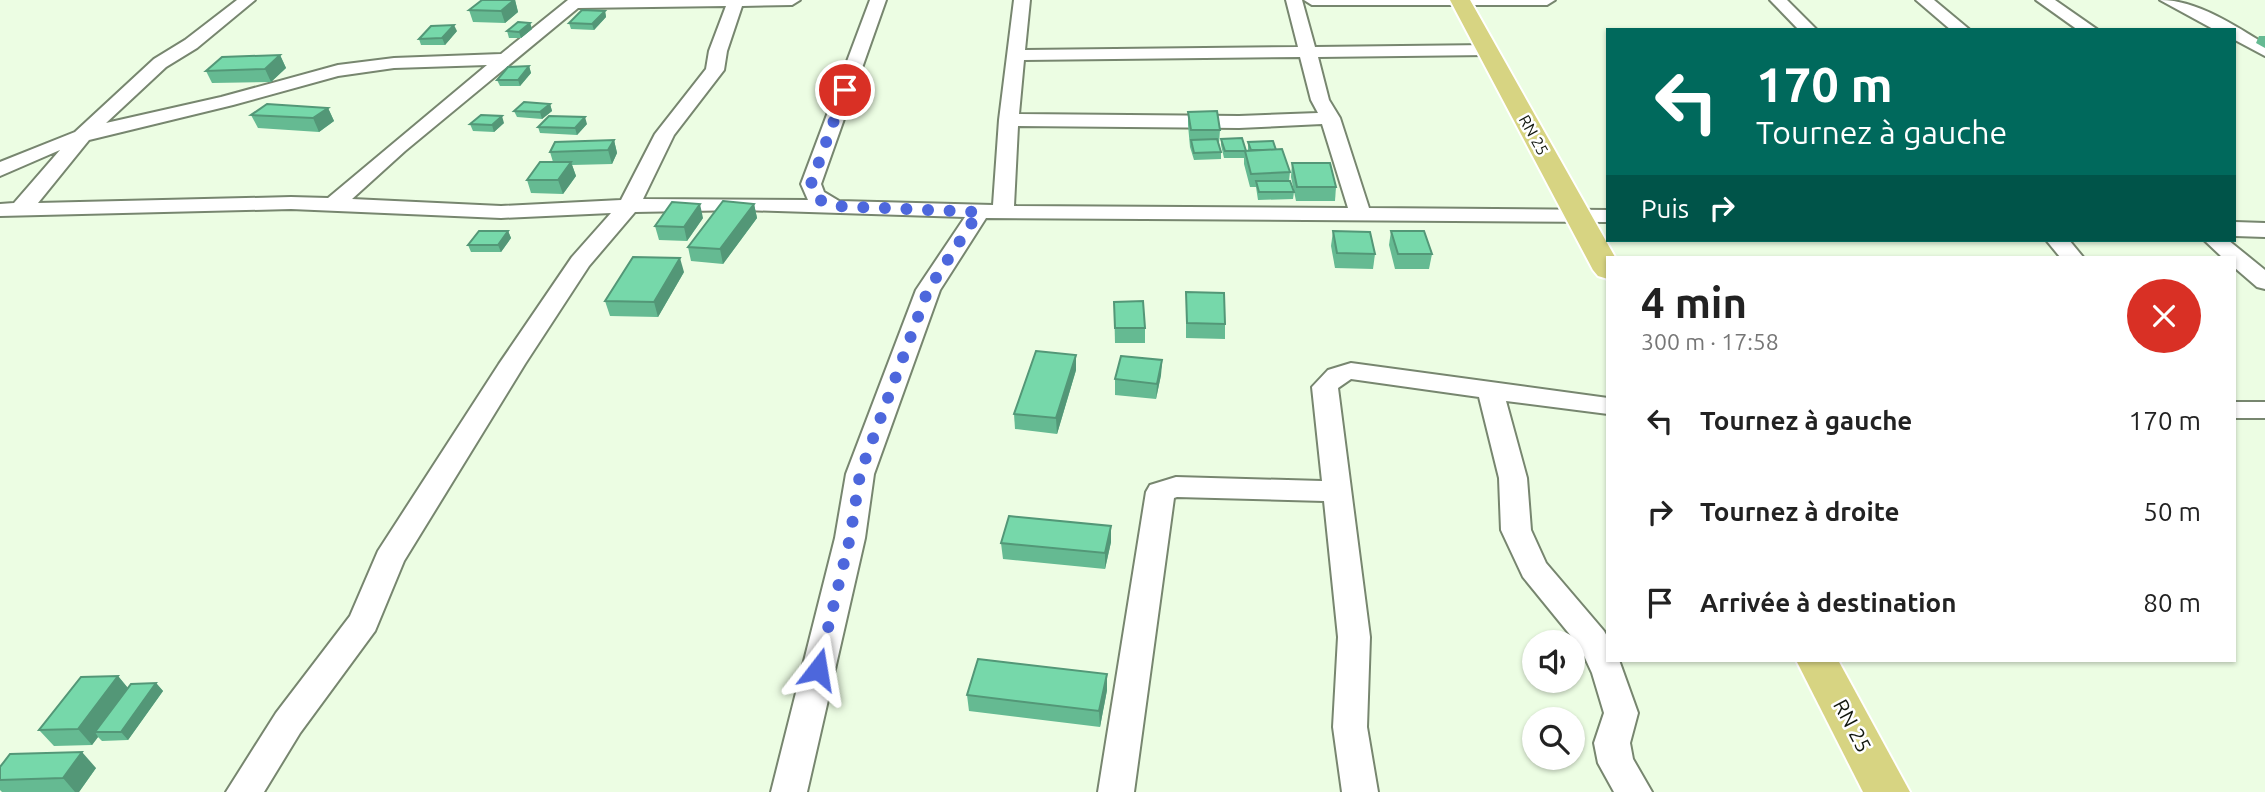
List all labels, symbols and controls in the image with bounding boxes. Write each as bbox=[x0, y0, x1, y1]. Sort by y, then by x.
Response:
icon: left bbox=[1641, 56, 1732, 147]
text: 170 m bbox=[1756, 56, 1893, 111]
pin bbox=[815, 60, 875, 120]
icon: arrive bbox=[826, 71, 864, 109]
street label: RN 25 bbox=[1516, 112, 1552, 158]
text: Tournez à gauche bbox=[1756, 114, 2007, 150]
icon: right bbox=[1703, 189, 1741, 227]
text: Puis bbox=[1641, 194, 1689, 223]
text: 4 min bbox=[1641, 279, 1747, 326]
button: close bbox=[2127, 279, 2201, 353]
text: 300 m · 17:58 bbox=[1641, 329, 1779, 354]
icon: left bbox=[1641, 402, 1679, 440]
text: Tournez à gauche bbox=[1700, 406, 1912, 435]
text: 170 m bbox=[2129, 406, 2201, 435]
icon: right bbox=[1641, 493, 1679, 531]
text: Tournez à droite bbox=[1700, 497, 1899, 526]
text: 50 m bbox=[2143, 497, 2201, 526]
icon: arrive bbox=[1641, 584, 1679, 622]
text: Arrivée à destination bbox=[1700, 588, 1956, 617]
text: 80 m bbox=[2143, 588, 2201, 617]
map controls bbox=[1522, 630, 1585, 770]
button: sound bbox=[1522, 630, 1585, 693]
position arrow bbox=[781, 632, 855, 706]
street label: RN 25 bbox=[1829, 695, 1877, 756]
button: search bbox=[1522, 707, 1585, 770]

